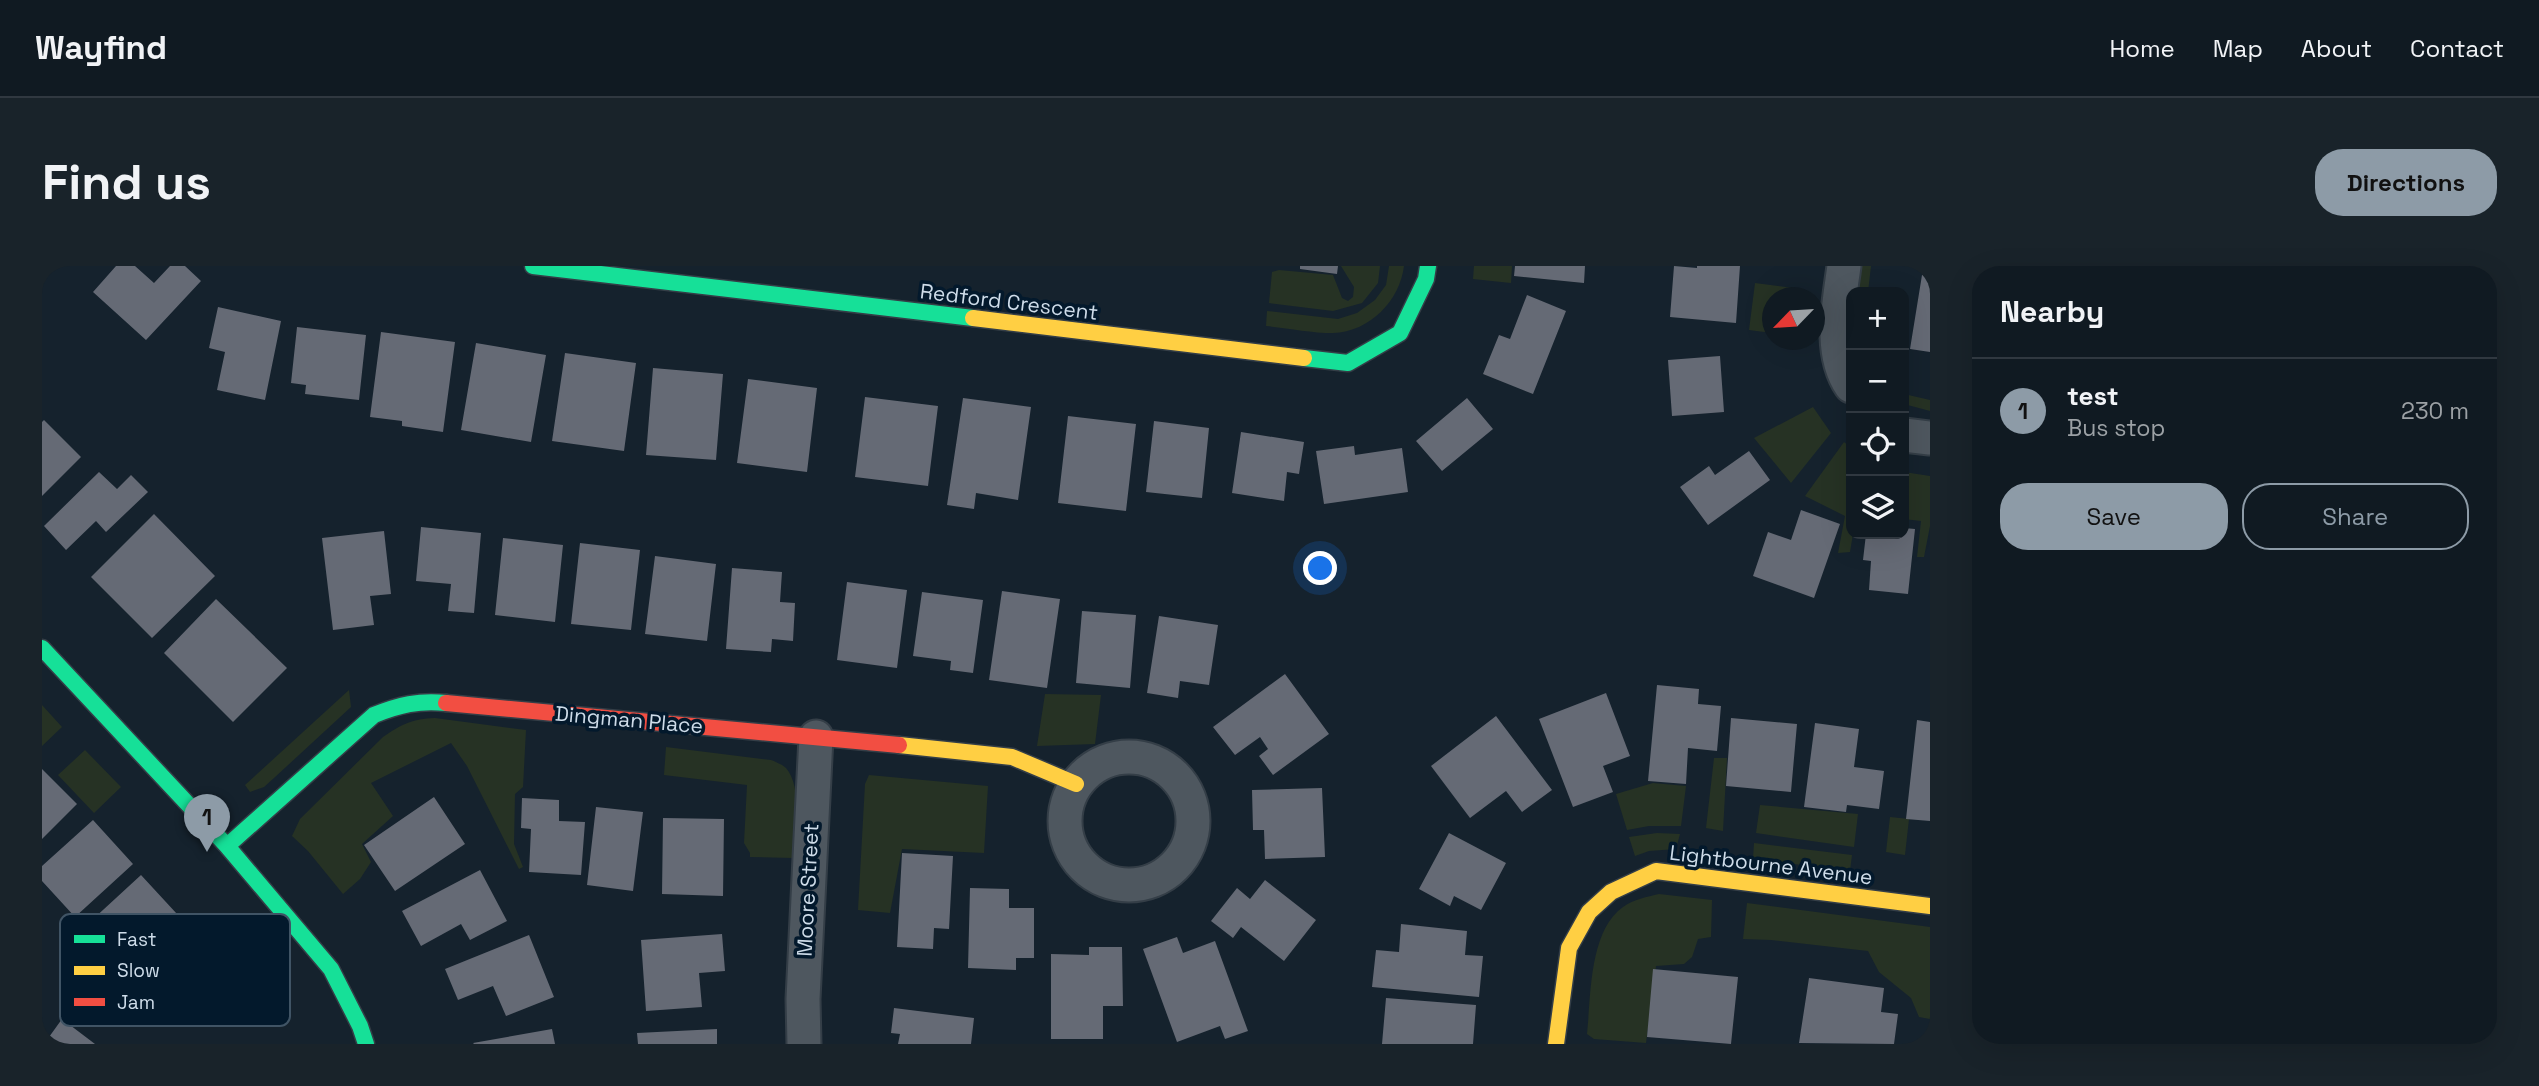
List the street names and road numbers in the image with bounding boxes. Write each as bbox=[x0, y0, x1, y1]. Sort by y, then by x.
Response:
street label: Redford Crescent bbox=[918, 277, 1100, 326]
street label: Dingman Place bbox=[554, 700, 704, 739]
street label: Moore Street bbox=[791, 823, 824, 957]
street label: Lightbourne Avenue bbox=[1668, 839, 1874, 890]

